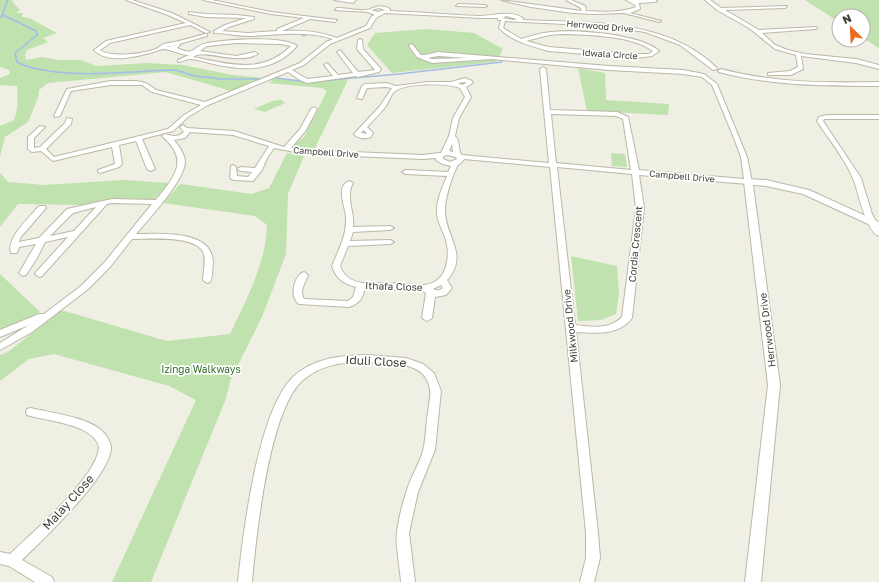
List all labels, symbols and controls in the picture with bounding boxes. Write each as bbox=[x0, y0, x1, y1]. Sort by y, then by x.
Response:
north arrow bbox=[831, 8, 871, 48]
text: N bbox=[840, 11, 853, 26]
street label: Herrwood Drive bbox=[566, 18, 634, 34]
street label: Idwala Circle bbox=[582, 47, 638, 61]
street label: Campbell Drive bbox=[293, 144, 359, 160]
street label: Campbell Drive bbox=[649, 168, 715, 184]
street label: Cordia Crescent bbox=[626, 205, 644, 283]
street label: Ithafa Close bbox=[365, 279, 423, 293]
street label: Milkwood Drive bbox=[560, 289, 580, 363]
street label: Herrwood Drive bbox=[756, 292, 778, 368]
street label: Iduli Close bbox=[345, 352, 407, 370]
park label: Izinga Walkways bbox=[161, 363, 241, 375]
street label: Malay Close bbox=[39, 471, 97, 533]

